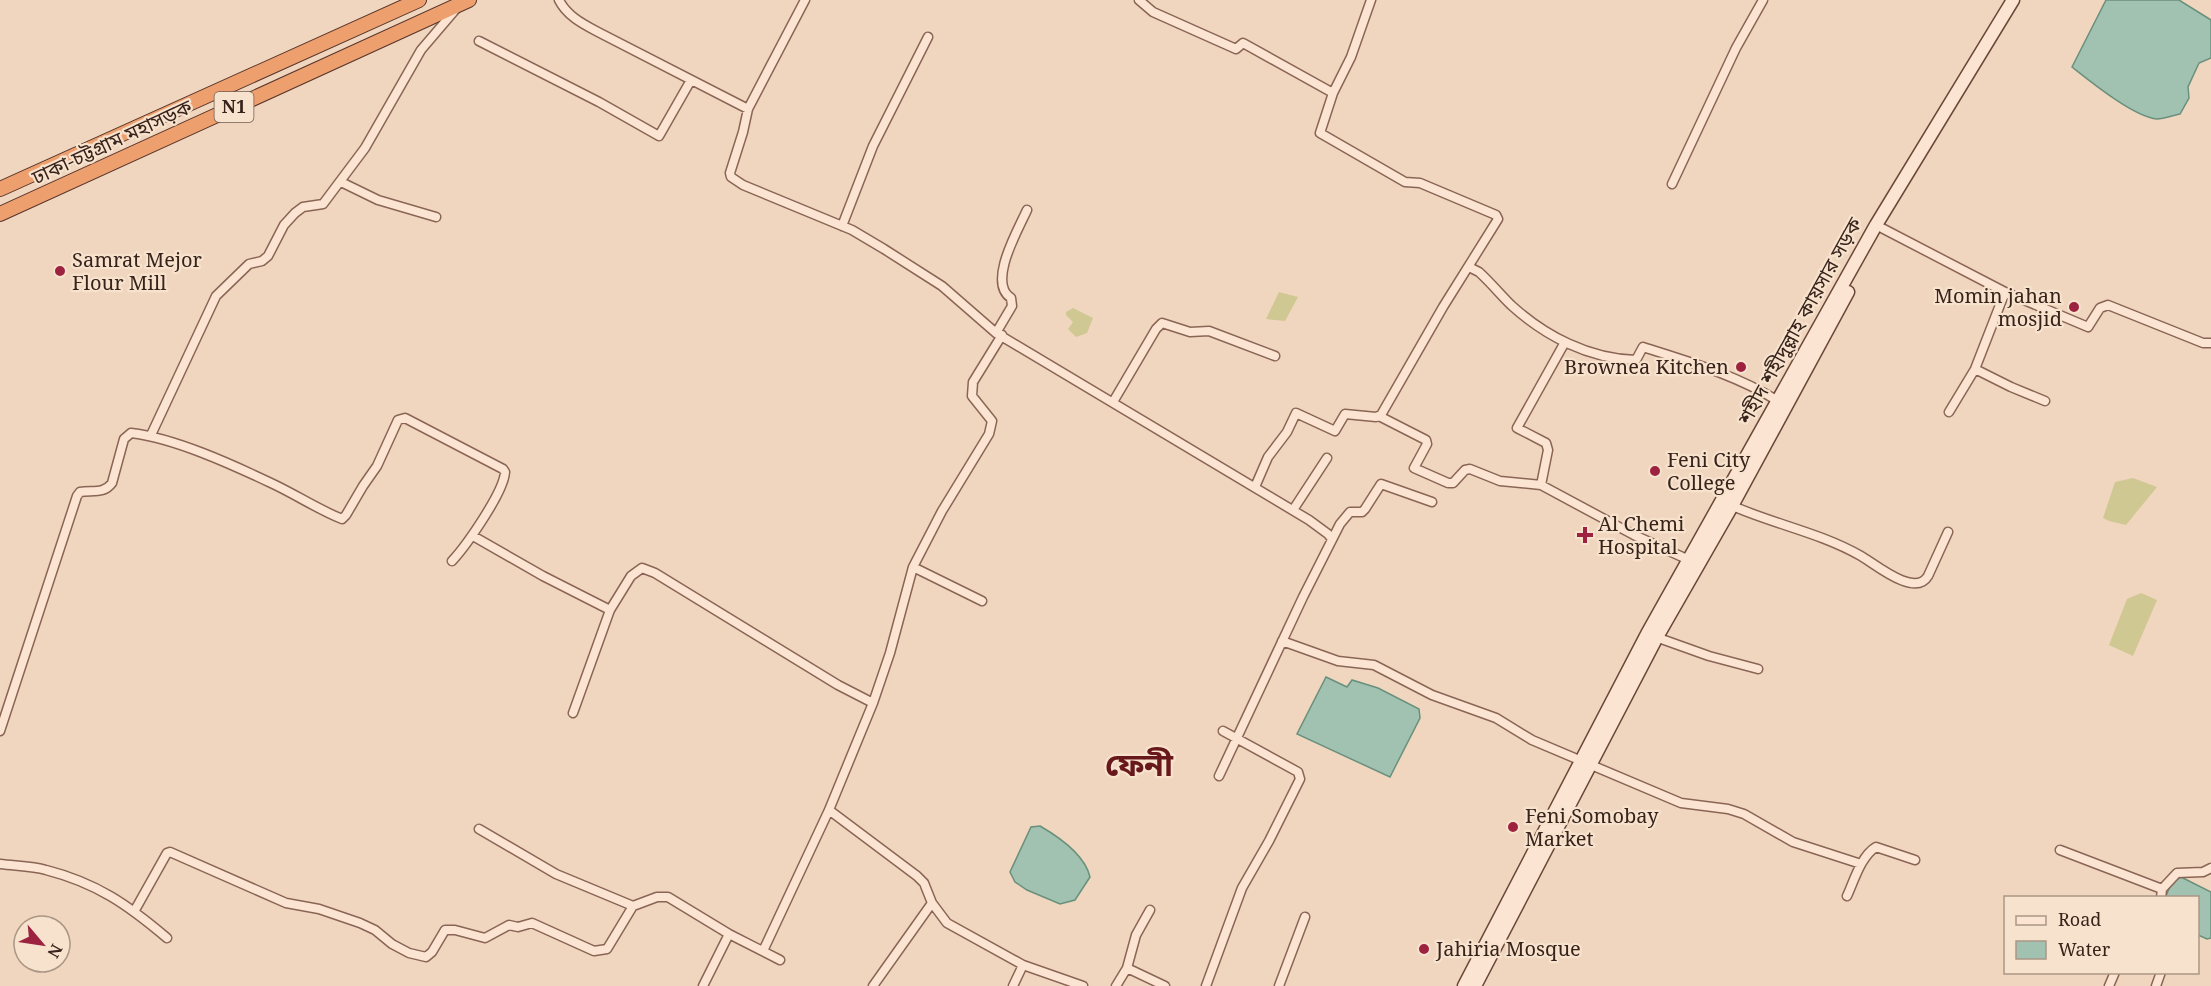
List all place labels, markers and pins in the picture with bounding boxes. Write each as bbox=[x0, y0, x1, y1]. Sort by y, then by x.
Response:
place label: Samrat Mejor Flour Mill bbox=[72, 246, 203, 296]
marker: Samrat Mejor Flour Mill bbox=[53, 264, 67, 278]
place label: Momin jahan mosjid bbox=[1934, 282, 2062, 332]
marker: Momin jahan mosjid bbox=[2067, 300, 2081, 314]
place label: Brownea Kitchen bbox=[1564, 353, 1729, 380]
marker: Brownea Kitchen bbox=[1734, 360, 1748, 374]
place label: Feni City College bbox=[1667, 446, 1751, 496]
marker: Feni City College bbox=[1648, 464, 1662, 478]
place label: Al Chemi Hospital bbox=[1598, 510, 1685, 560]
marker: Al Chemi Hospital bbox=[1576, 526, 1594, 544]
place label: Feni Somobay Market bbox=[1525, 802, 1659, 852]
marker: Feni Somobay Market bbox=[1506, 820, 1520, 834]
place label: Jahiria Mosque bbox=[1435, 935, 1581, 962]
marker: Jahiria Mosque bbox=[1417, 942, 1431, 956]

